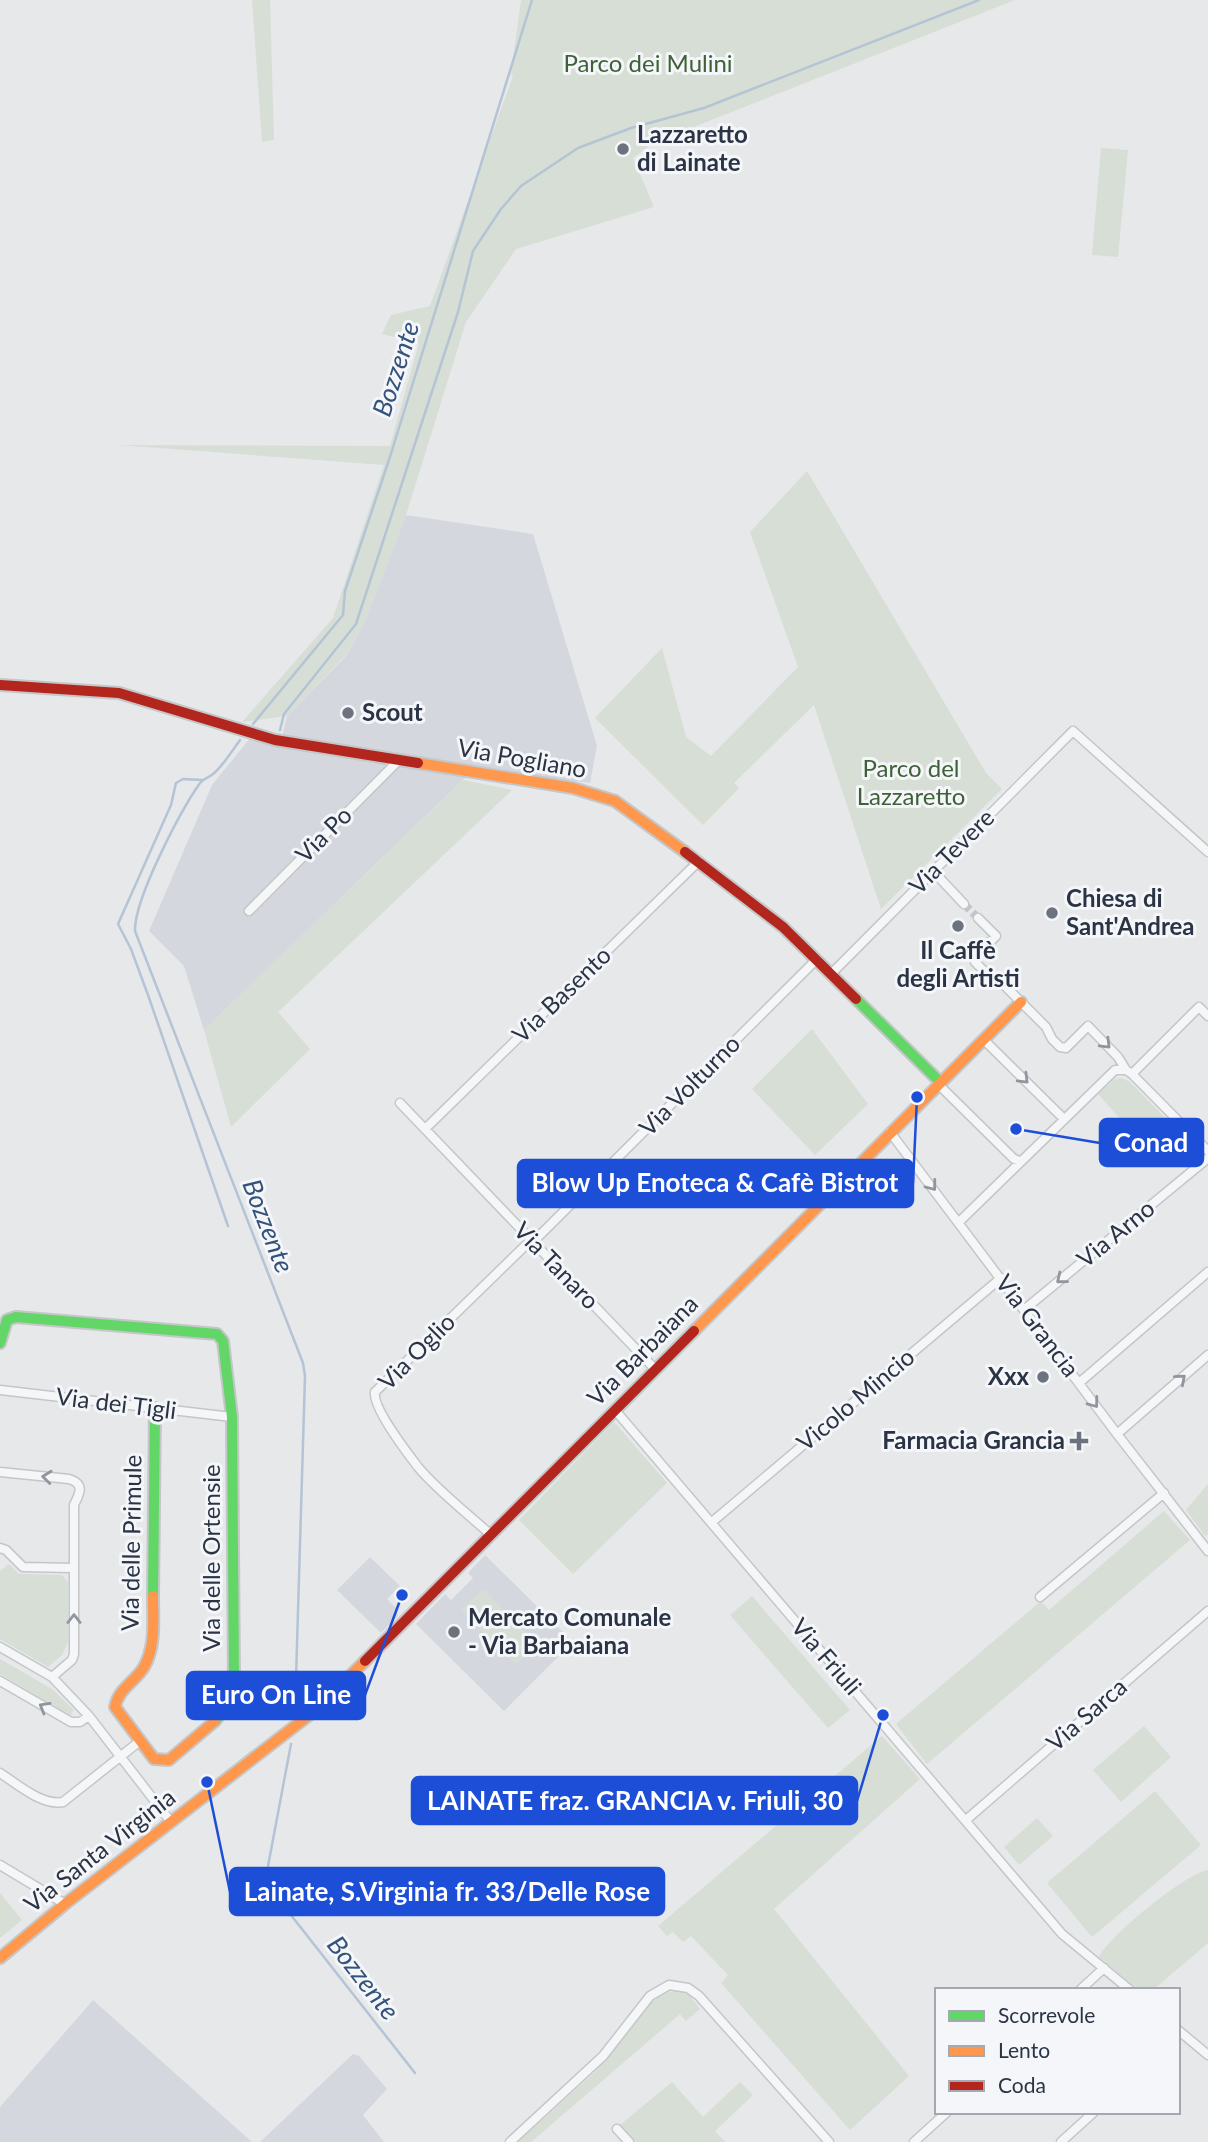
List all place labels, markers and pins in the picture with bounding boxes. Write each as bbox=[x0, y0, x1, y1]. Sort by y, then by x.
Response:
place label: Lazzaretto di Lainate bbox=[637, 119, 748, 176]
marker: Lazzaretto di Lainate bbox=[615, 141, 631, 157]
place label: Scout bbox=[362, 697, 423, 726]
marker: Scout bbox=[340, 705, 356, 721]
place label: Chiesa di Sant'Andrea bbox=[1066, 883, 1195, 940]
marker: Chiesa di Sant'Andrea bbox=[1044, 905, 1060, 921]
marker: Il Caffè degli Artisti bbox=[950, 918, 966, 934]
place label: Il Caffè degli Artisti bbox=[896, 935, 1020, 992]
callout: Conad bbox=[1100, 1119, 1203, 1166]
callout: Blow Up Enoteca & Cafè Bistrot bbox=[518, 1160, 913, 1207]
place label: Xxx bbox=[988, 1361, 1029, 1390]
marker: Xxx bbox=[1035, 1369, 1051, 1385]
place label: Farmacia Grancia bbox=[882, 1425, 1065, 1454]
marker: Farmacia Grancia bbox=[1071, 1433, 1087, 1449]
place label: Mercato Comunale - Via Barbaiana bbox=[468, 1602, 671, 1659]
marker: Mercato Comunale - Via Barbaiana bbox=[446, 1624, 462, 1640]
callout: Euro On Line bbox=[187, 1672, 365, 1719]
callout: LAINATE fraz. GRANCIA v. Friuli, 30 bbox=[412, 1777, 857, 1824]
callout: Lainate, S.Virginia fr. 33/Delle Rose bbox=[230, 1868, 664, 1915]

